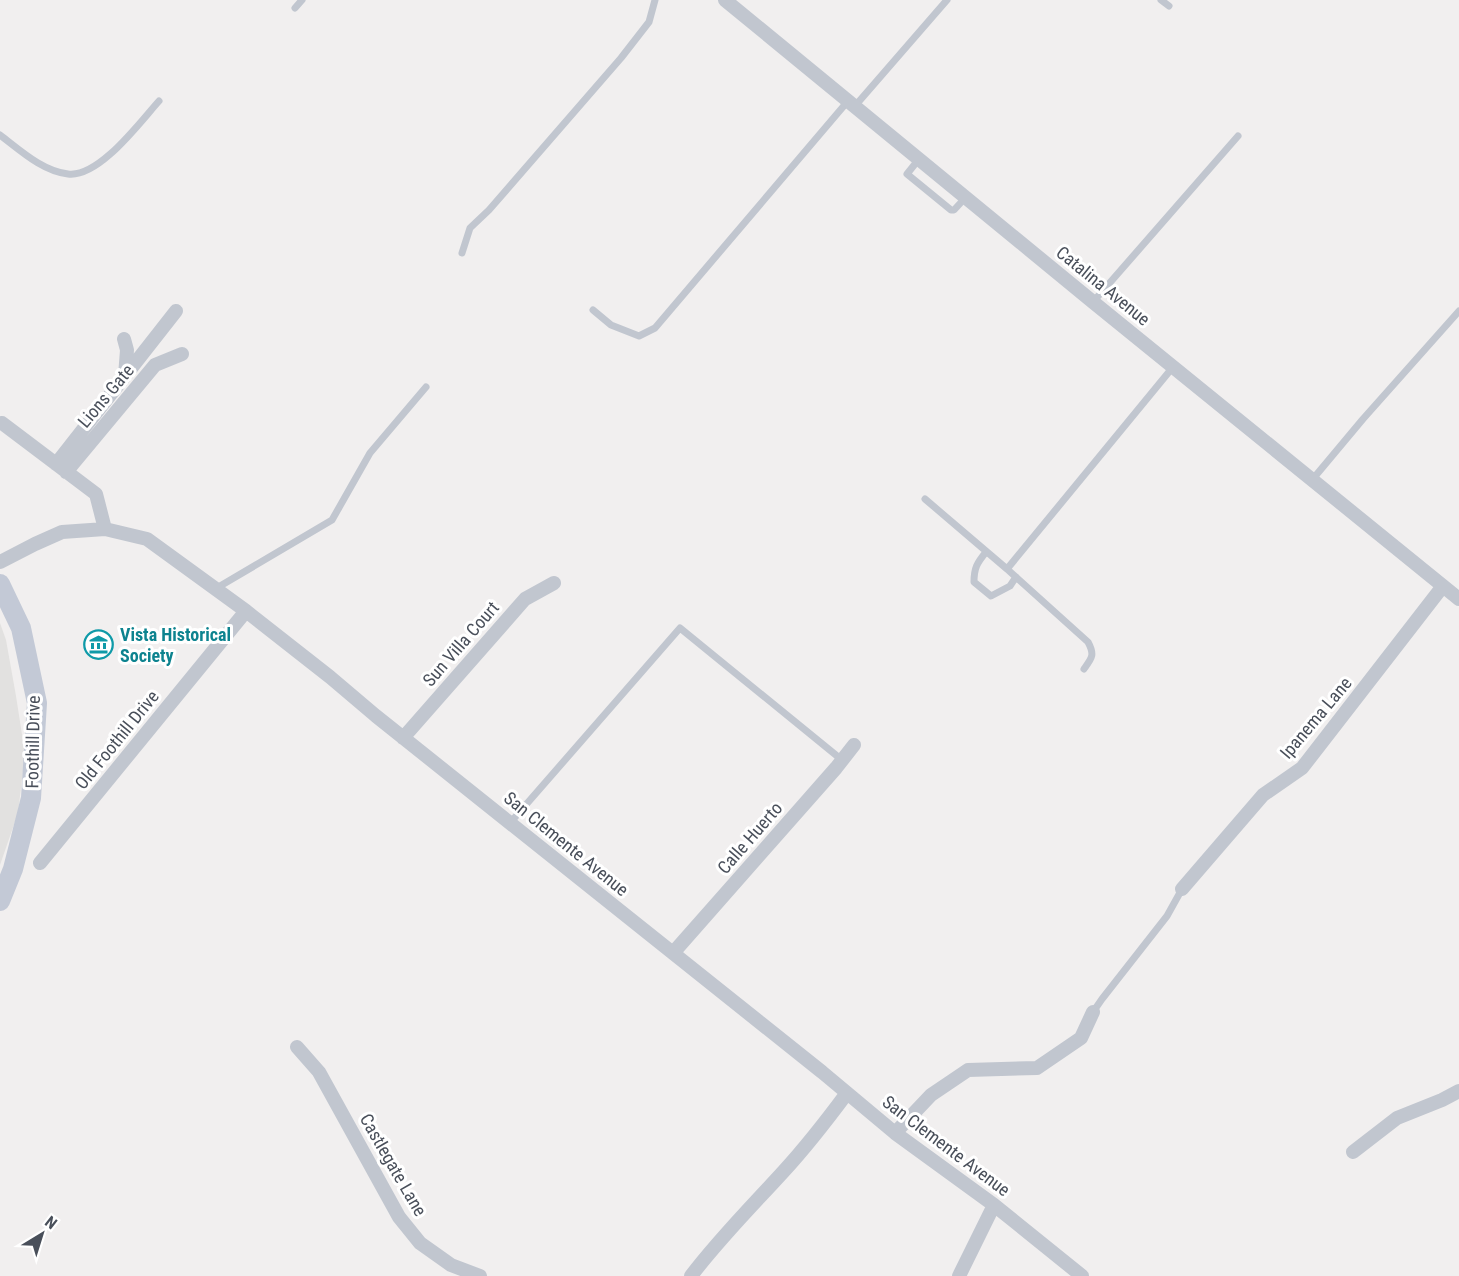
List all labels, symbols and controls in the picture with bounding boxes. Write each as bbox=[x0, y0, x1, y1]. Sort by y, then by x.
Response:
street label: Catalina Avenue bbox=[1052, 241, 1154, 330]
street label: Lions Gate bbox=[73, 360, 138, 431]
street label: Sun Villa Court bbox=[418, 597, 503, 690]
place label: Vista Historical Society bbox=[120, 624, 231, 666]
museum icon: Vista Historical Society bbox=[83, 629, 115, 661]
street label: Ipanema Lane bbox=[1275, 673, 1356, 763]
street label: Old Foothill Drive bbox=[70, 686, 163, 793]
street label: Foothill Drive bbox=[21, 695, 44, 789]
street label: San Clemente Avenue bbox=[500, 787, 633, 900]
street label: Calle Huerto bbox=[713, 798, 786, 878]
street label: San Clemente Avenue bbox=[878, 1091, 1014, 1200]
street label: Castlegate Lane bbox=[356, 1110, 431, 1220]
north arrow bbox=[12, 1204, 72, 1264]
text: N bbox=[41, 1212, 61, 1233]

